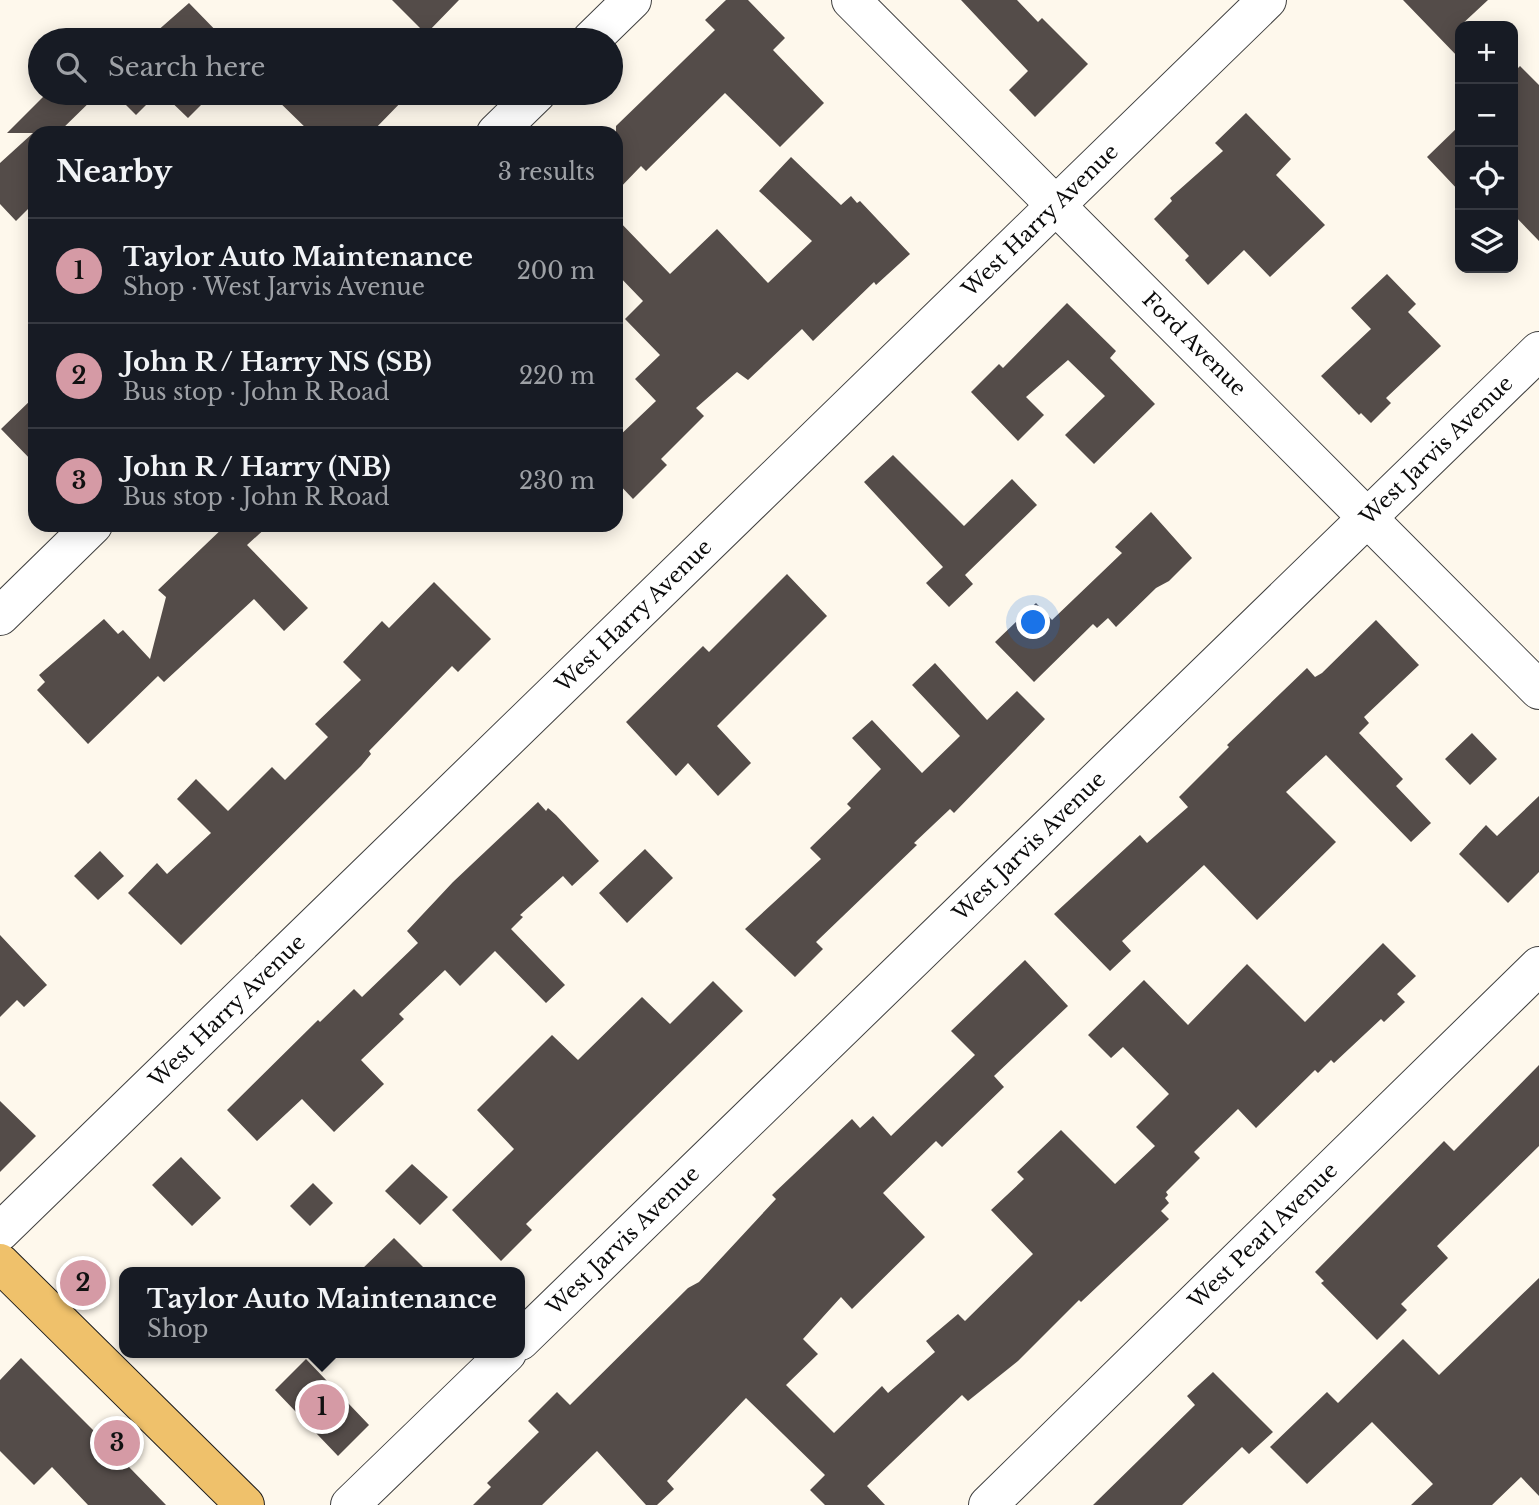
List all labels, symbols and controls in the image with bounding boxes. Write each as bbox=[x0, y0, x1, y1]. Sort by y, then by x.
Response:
map controls bbox=[1455, 21, 1518, 273]
button: + bbox=[1455, 21, 1518, 84]
search box bbox=[28, 28, 623, 105]
icon: search bbox=[52, 48, 90, 86]
text: Search here bbox=[108, 51, 265, 83]
button: − bbox=[1455, 84, 1518, 147]
street label: West Harry Avenue bbox=[956, 139, 1124, 303]
button: locate bbox=[1455, 147, 1518, 210]
text: Nearby bbox=[56, 153, 172, 190]
text: 3 results bbox=[498, 158, 595, 186]
button: layers bbox=[1455, 210, 1518, 273]
text: Taylor Auto Maintenance bbox=[123, 241, 473, 273]
text: 1 bbox=[74, 257, 84, 285]
text: 200 m bbox=[517, 257, 595, 285]
text: Shop · West Jarvis Avenue bbox=[123, 273, 425, 301]
street label: Ford Avenue bbox=[1137, 287, 1251, 402]
text: John R / Harry NS (SB) bbox=[123, 346, 432, 378]
text: 2 bbox=[72, 362, 86, 390]
text: 220 m bbox=[519, 362, 595, 390]
street label: West Jarvis Avenue bbox=[1354, 371, 1518, 531]
text: Bus stop · John R Road bbox=[123, 378, 389, 406]
text: John R / Harry (NB) bbox=[123, 451, 391, 483]
text: 3 bbox=[72, 467, 86, 495]
text: 230 m bbox=[519, 467, 595, 495]
text: Bus stop · John R Road bbox=[123, 483, 389, 511]
street label: West Harry Avenue bbox=[549, 534, 717, 698]
your location bbox=[1016, 605, 1050, 639]
street label: West Jarvis Avenue bbox=[947, 766, 1111, 927]
street label: West Harry Avenue bbox=[143, 929, 311, 1093]
street label: West Pearl Avenue bbox=[1183, 1157, 1343, 1315]
street label: West Jarvis Avenue bbox=[541, 1161, 705, 1321]
pin: 2 bbox=[60, 1257, 106, 1309]
popup bbox=[119, 1267, 525, 1358]
text: Taylor Auto Maintenance bbox=[147, 1283, 497, 1315]
text: Shop bbox=[147, 1315, 208, 1343]
pin: 1 bbox=[299, 1381, 345, 1433]
pin: 3 bbox=[94, 1417, 140, 1469]

